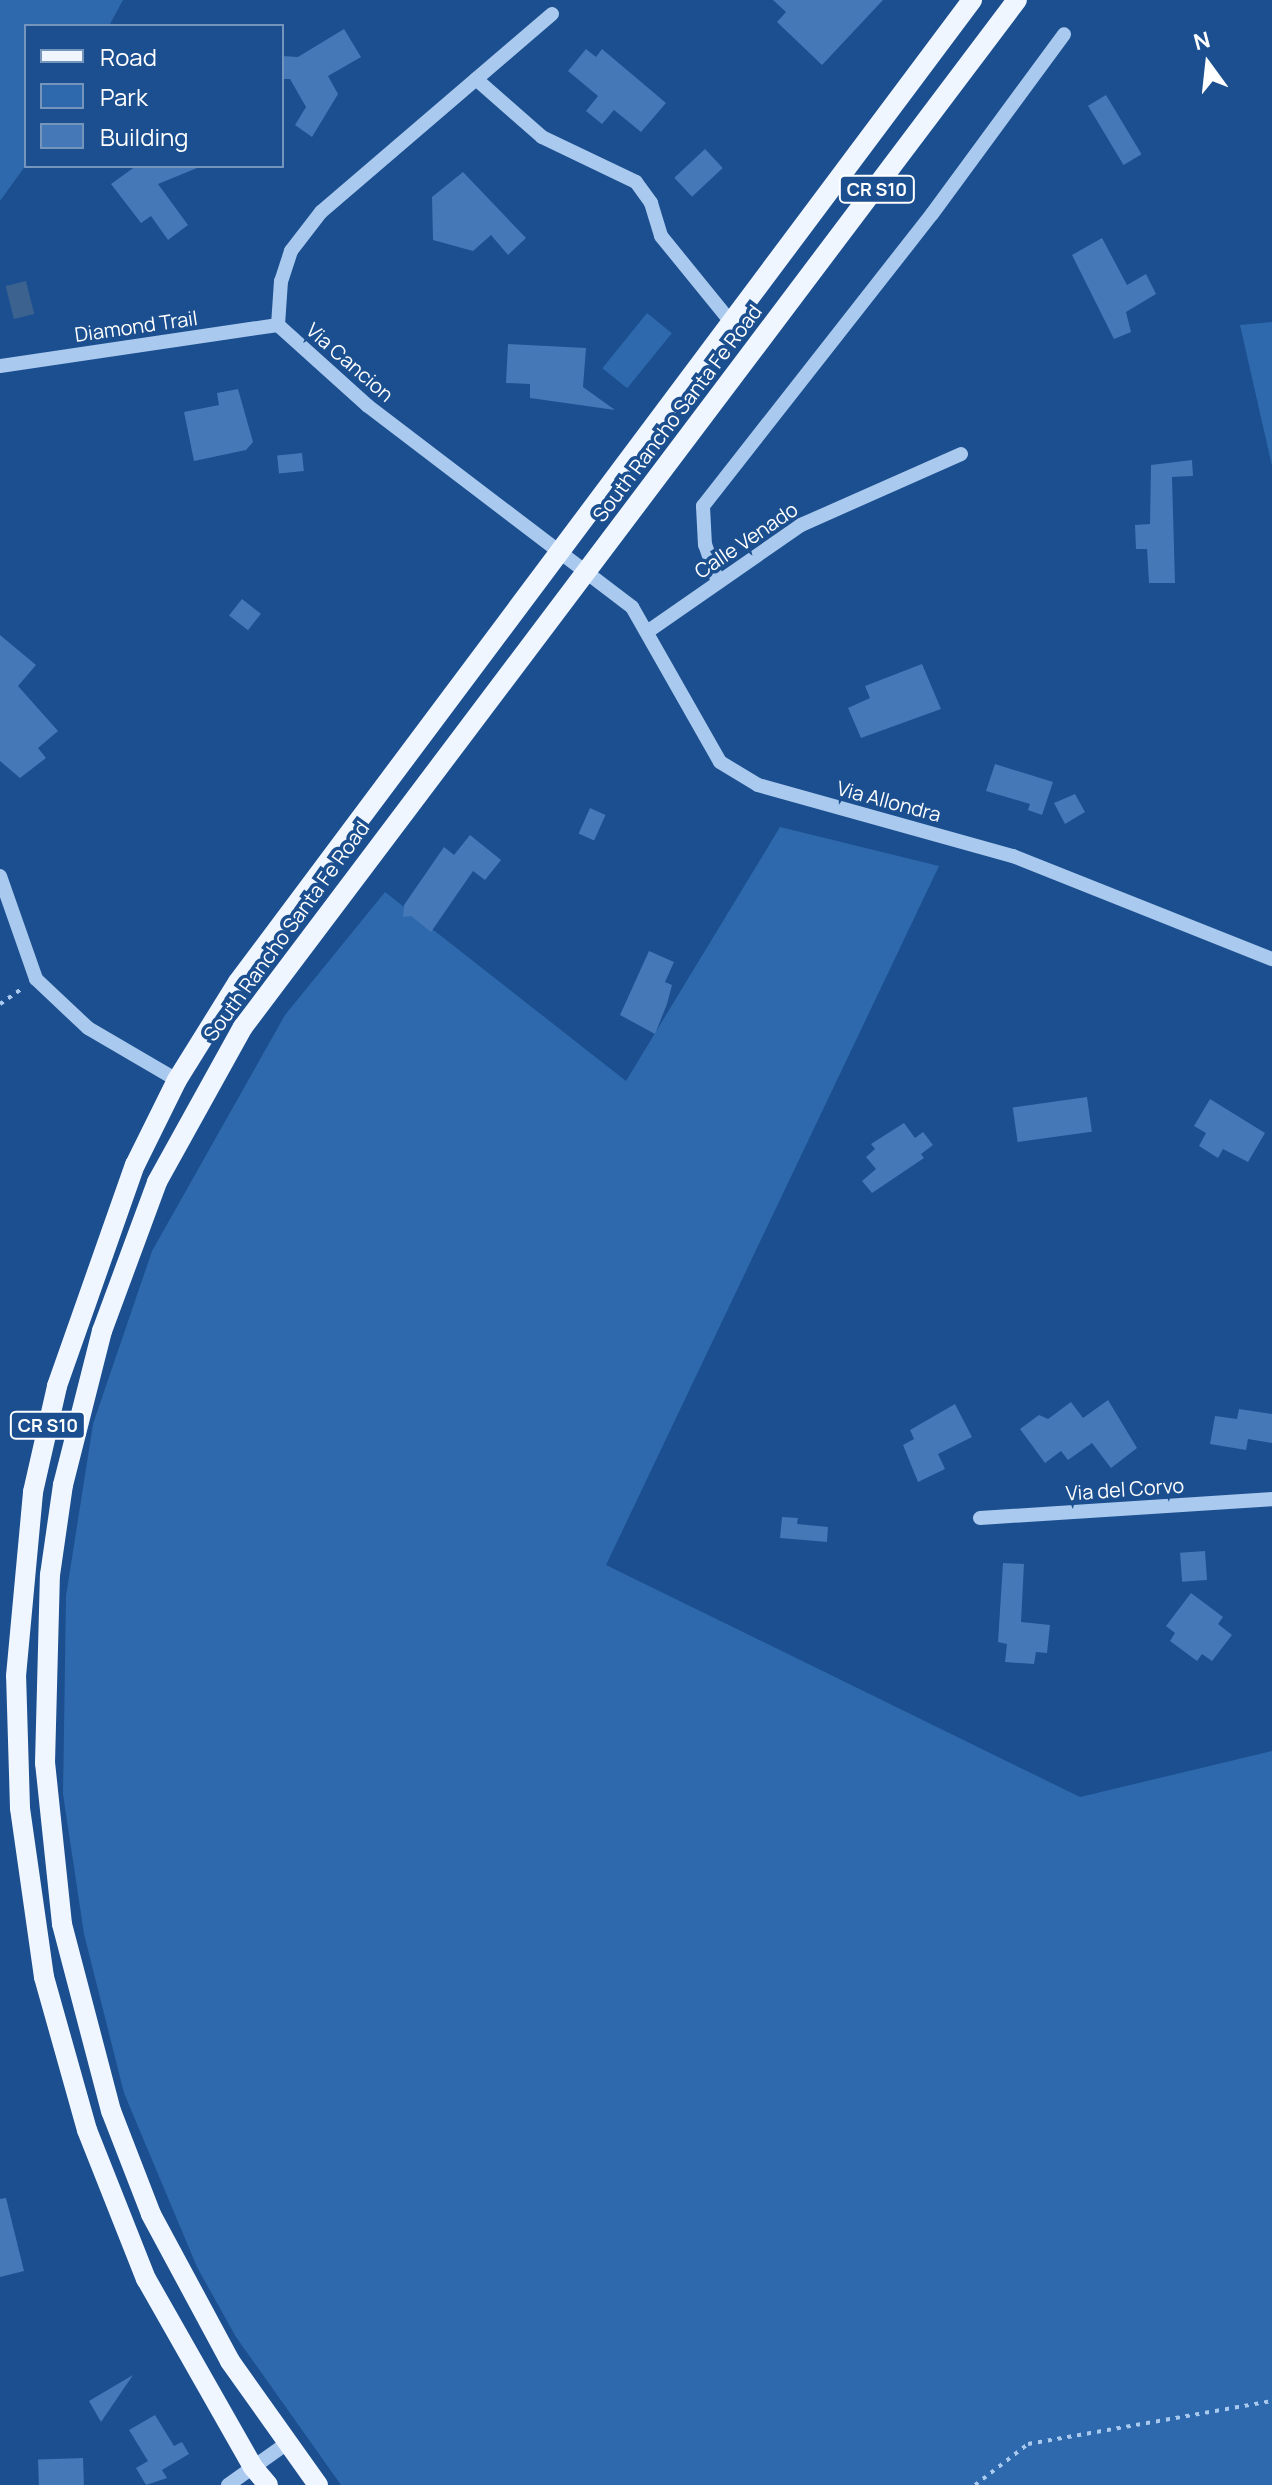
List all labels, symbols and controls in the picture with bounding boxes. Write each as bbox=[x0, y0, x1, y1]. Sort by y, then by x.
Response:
legend bbox=[24, 24, 284, 168]
north arrow bbox=[1168, 24, 1248, 104]
text: N bbox=[1190, 24, 1213, 57]
text: Road bbox=[100, 40, 157, 73]
text: Park bbox=[100, 80, 148, 113]
text: Building bbox=[100, 120, 188, 153]
road number: CR S10 bbox=[837, 175, 917, 203]
street label: South Rancho Santa Fe Road bbox=[588, 300, 766, 526]
street label: Diamond Trail bbox=[73, 306, 199, 346]
street label: Via Cancion bbox=[301, 318, 399, 406]
street label: Calle Venado bbox=[690, 497, 802, 583]
street label: Via Allondra bbox=[834, 776, 944, 826]
street label: South Rancho Santa Fe Road bbox=[198, 817, 374, 1045]
road number: CR S10 bbox=[8, 1411, 88, 1439]
street label: Via del Corvo bbox=[1065, 1473, 1185, 1505]

